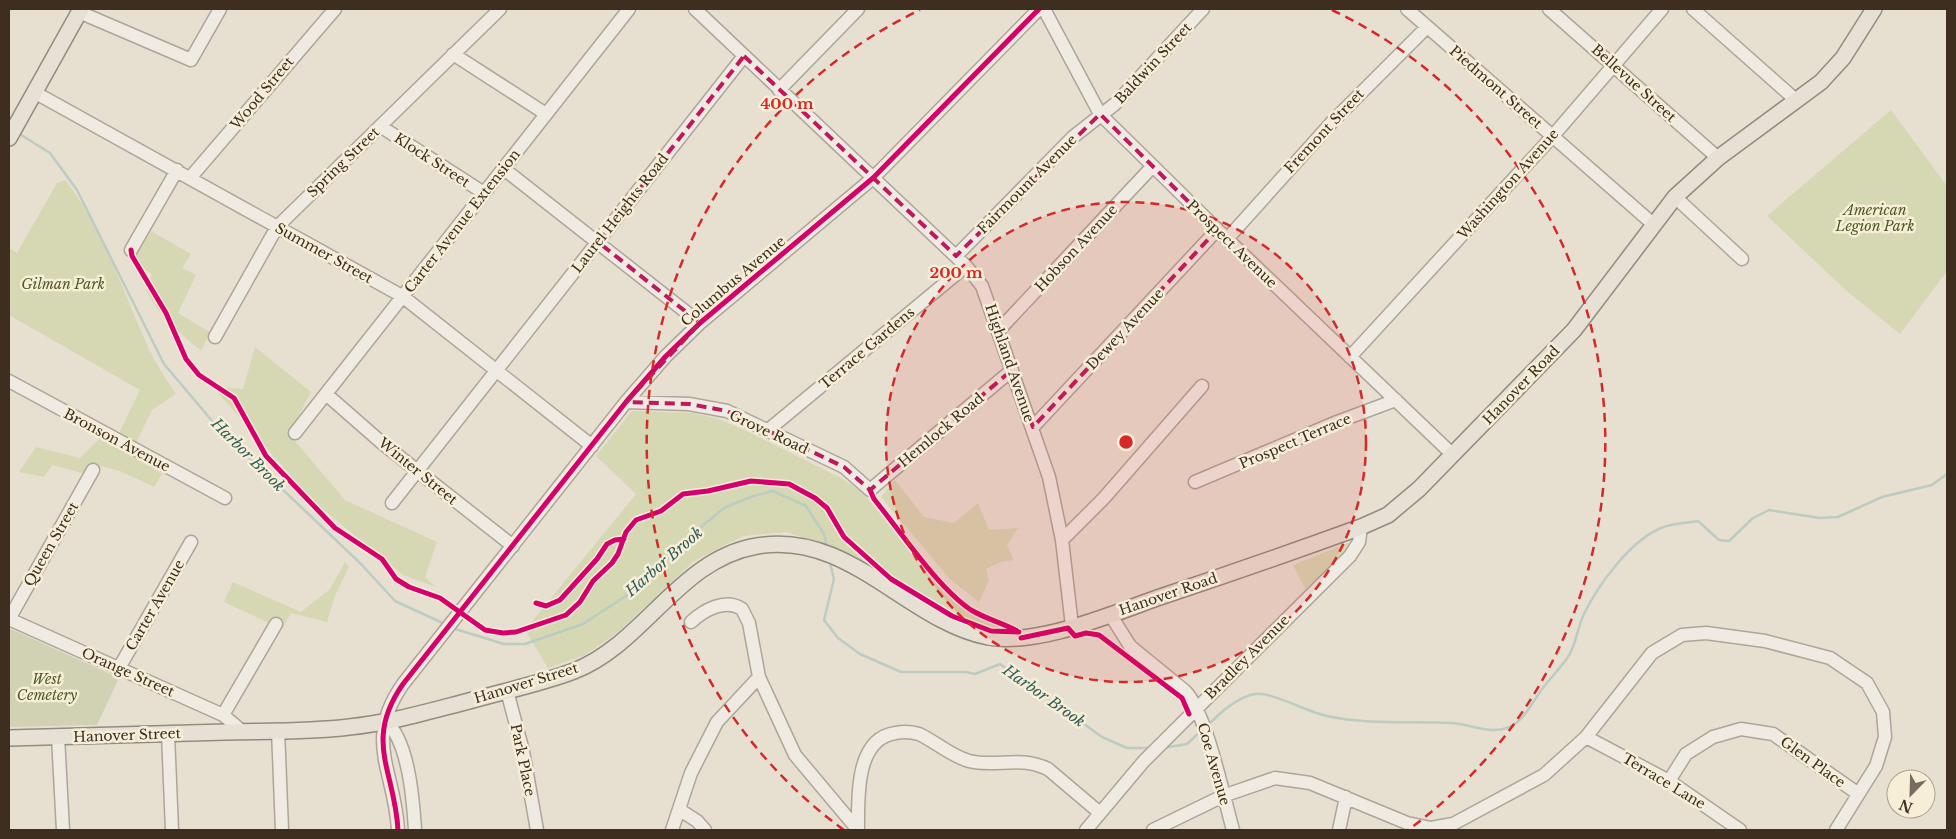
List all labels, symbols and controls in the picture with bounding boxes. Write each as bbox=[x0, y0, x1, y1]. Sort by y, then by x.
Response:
street label: Baldwin Street bbox=[1111, 18, 1196, 107]
street label: Bellevue Street bbox=[1588, 40, 1681, 126]
street label: Piedmont Street bbox=[1446, 42, 1547, 133]
street label: Wood Street bbox=[226, 52, 298, 134]
street label: Fremont Street bbox=[1280, 84, 1368, 177]
text: 400 m bbox=[760, 94, 814, 113]
street label: Spring Street bbox=[303, 122, 384, 201]
street label: Washington Avenue bbox=[1453, 125, 1562, 244]
street label: Klock Street bbox=[391, 129, 474, 192]
street label: Fairmount Avenue bbox=[973, 130, 1081, 238]
street label: Carter Avenue Extension bbox=[400, 145, 524, 297]
street label: Laurel Heights Road bbox=[568, 149, 673, 276]
street label: Prospect Avenue bbox=[1183, 196, 1281, 292]
street label: Hobson Avenue bbox=[1031, 201, 1121, 295]
park label: American Legion Park bbox=[1835, 201, 1914, 235]
street label: Summer Street bbox=[272, 219, 377, 288]
street label: Columbus Avenue bbox=[677, 232, 789, 330]
text: 200 m bbox=[930, 263, 983, 282]
park label: Gilman Park bbox=[21, 275, 105, 293]
street label: Dewey Avenue bbox=[1083, 284, 1167, 374]
street label: Highland Avenue bbox=[981, 301, 1039, 425]
street label: Terrace Gardens bbox=[816, 303, 918, 393]
street label: Hanover Road bbox=[1479, 341, 1564, 428]
street label: Hemlock Road bbox=[894, 389, 988, 471]
street label: Bronson Avenue bbox=[61, 404, 173, 476]
street label: Grove Road bbox=[727, 406, 812, 458]
street label: Prospect Terrace bbox=[1236, 409, 1354, 473]
water label: Harbor Brook bbox=[207, 413, 289, 495]
street label: Winter Street bbox=[374, 433, 462, 509]
centre of rings bbox=[1117, 433, 1135, 451]
street label: Queen Street bbox=[20, 498, 83, 589]
water label: Harbor Brook bbox=[620, 523, 706, 601]
street label: Carter Avenue bbox=[122, 556, 188, 654]
street label: Hanover Road bbox=[1116, 569, 1220, 619]
street label: Bradley Avenue bbox=[1201, 611, 1293, 703]
street label: Orange Street bbox=[79, 643, 178, 701]
street label: Hanover Street bbox=[472, 658, 581, 707]
water label: Harbor Brook bbox=[999, 660, 1089, 731]
park label: West Cemetery bbox=[17, 670, 78, 704]
street label: Coe Avenue bbox=[1194, 721, 1234, 807]
street label: Park Place bbox=[507, 722, 539, 798]
street label: Hanover Street bbox=[73, 724, 182, 746]
street label: Glen Place bbox=[1777, 732, 1849, 792]
street label: Terrace Lane bbox=[1619, 749, 1709, 813]
north arrow bbox=[1886, 769, 1936, 819]
text: N bbox=[1896, 795, 1915, 817]

